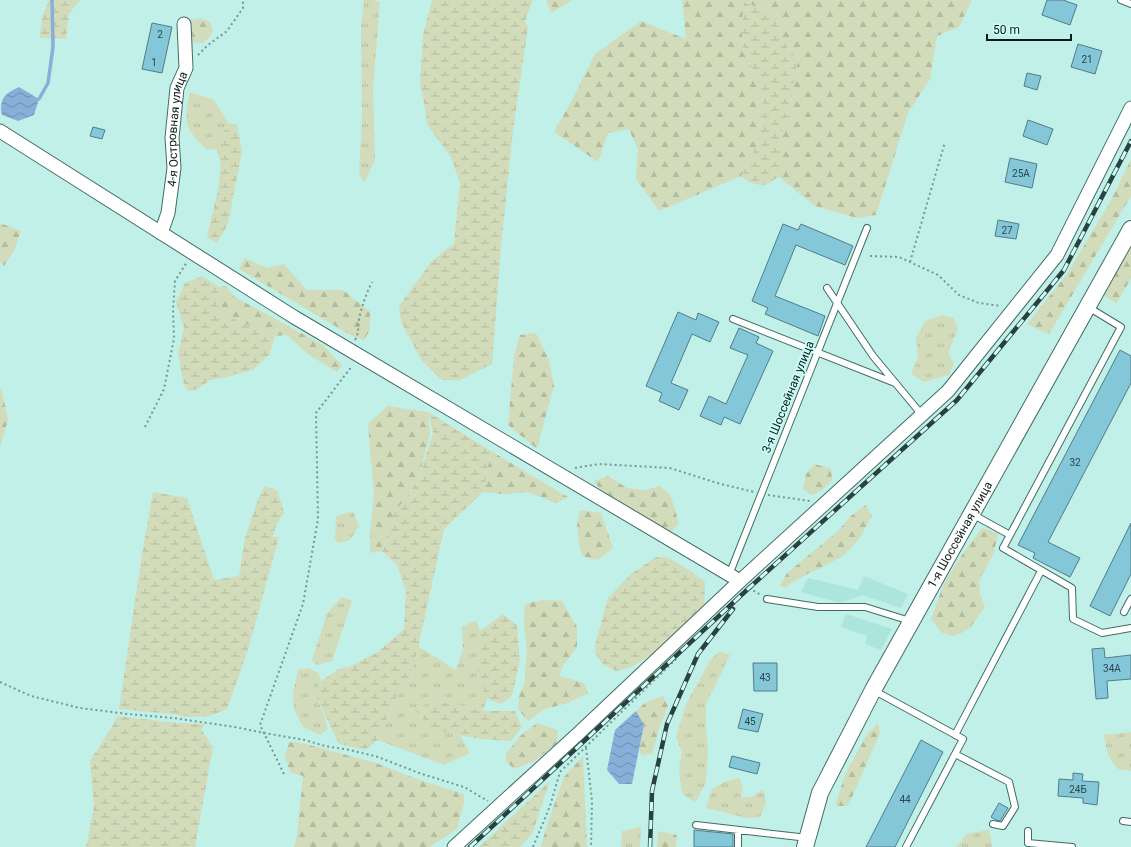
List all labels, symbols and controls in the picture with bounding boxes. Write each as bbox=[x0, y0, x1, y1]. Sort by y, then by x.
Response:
scale bar bbox=[987, 16, 1071, 42]
text: 50 m bbox=[993, 23, 1020, 37]
house number: 2 bbox=[157, 29, 163, 40]
house number: 21 bbox=[1081, 54, 1093, 65]
house number: 1 bbox=[151, 57, 157, 68]
street label: 4-я Островная улица bbox=[165, 69, 190, 188]
house number: 25А bbox=[1012, 168, 1030, 179]
house number: 27 bbox=[1001, 225, 1013, 236]
street label: 3-я Шоссейная улица bbox=[759, 339, 817, 455]
house number: 32 bbox=[1069, 457, 1081, 468]
street label: 1-я Шоссейная улица bbox=[925, 479, 995, 590]
house number: 34А bbox=[1103, 663, 1121, 674]
house number: 43 bbox=[759, 672, 771, 683]
house number: 45 bbox=[744, 716, 756, 727]
house number: 24Б bbox=[1069, 784, 1087, 795]
house number: 44 bbox=[899, 794, 911, 805]

